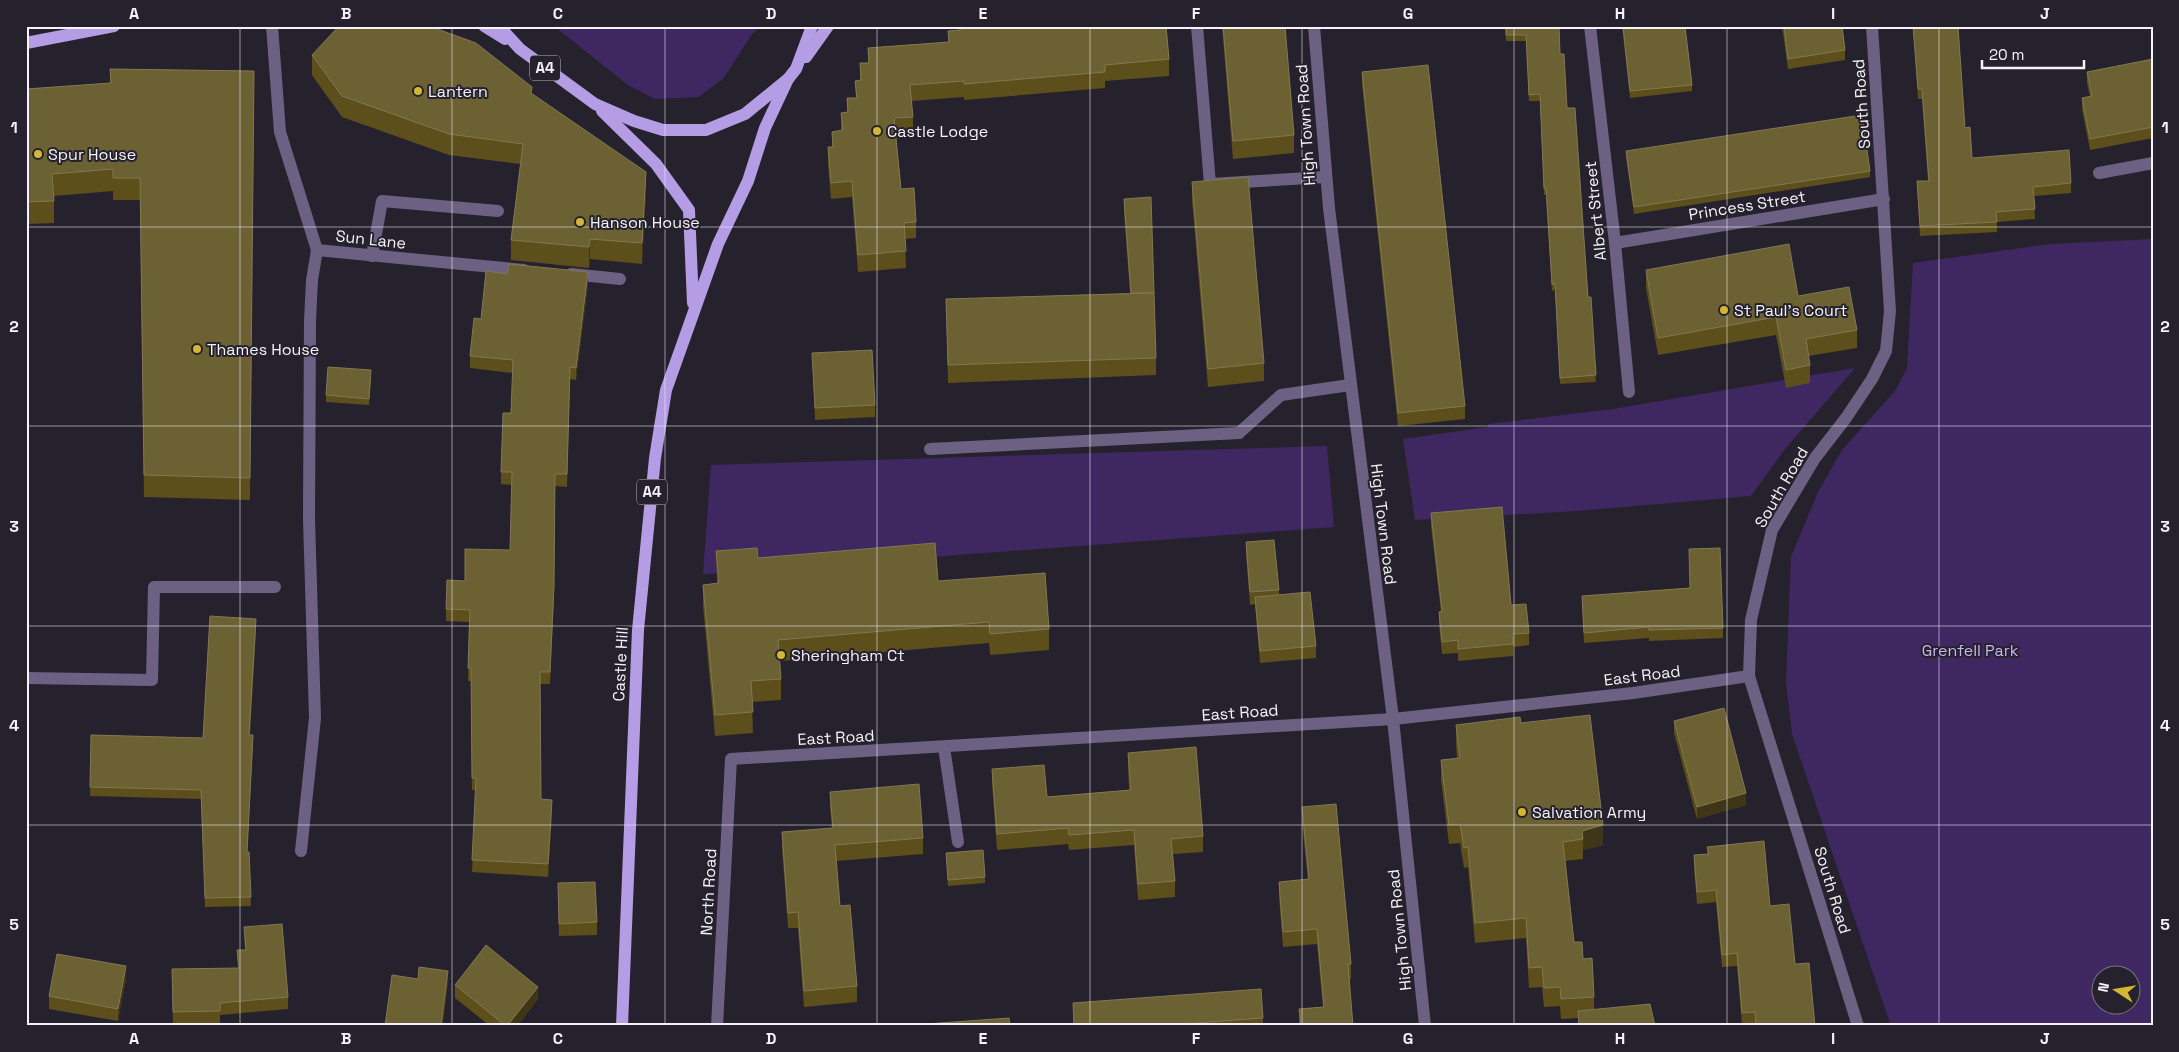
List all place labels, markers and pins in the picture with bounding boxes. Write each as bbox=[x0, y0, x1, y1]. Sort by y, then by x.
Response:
place label: Lantern bbox=[428, 81, 488, 102]
marker: Lantern bbox=[412, 85, 424, 97]
place label: Castle Lodge bbox=[887, 121, 988, 142]
marker: Castle Lodge bbox=[871, 125, 883, 137]
place label: Spur House bbox=[48, 144, 136, 165]
marker: Spur House bbox=[32, 148, 44, 160]
place label: Hanson House bbox=[590, 212, 700, 233]
marker: Hanson House bbox=[574, 216, 586, 228]
place label: St Paul's Court bbox=[1734, 300, 1847, 321]
marker: St Paul's Court bbox=[1718, 304, 1730, 316]
place label: Thames House bbox=[207, 339, 319, 360]
marker: Thames House bbox=[191, 343, 203, 355]
place label: Sheringham Ct bbox=[791, 645, 905, 666]
marker: Sheringham Ct bbox=[775, 649, 787, 661]
place label: Salvation Army bbox=[1532, 802, 1646, 823]
marker: Salvation Army bbox=[1516, 806, 1528, 818]

